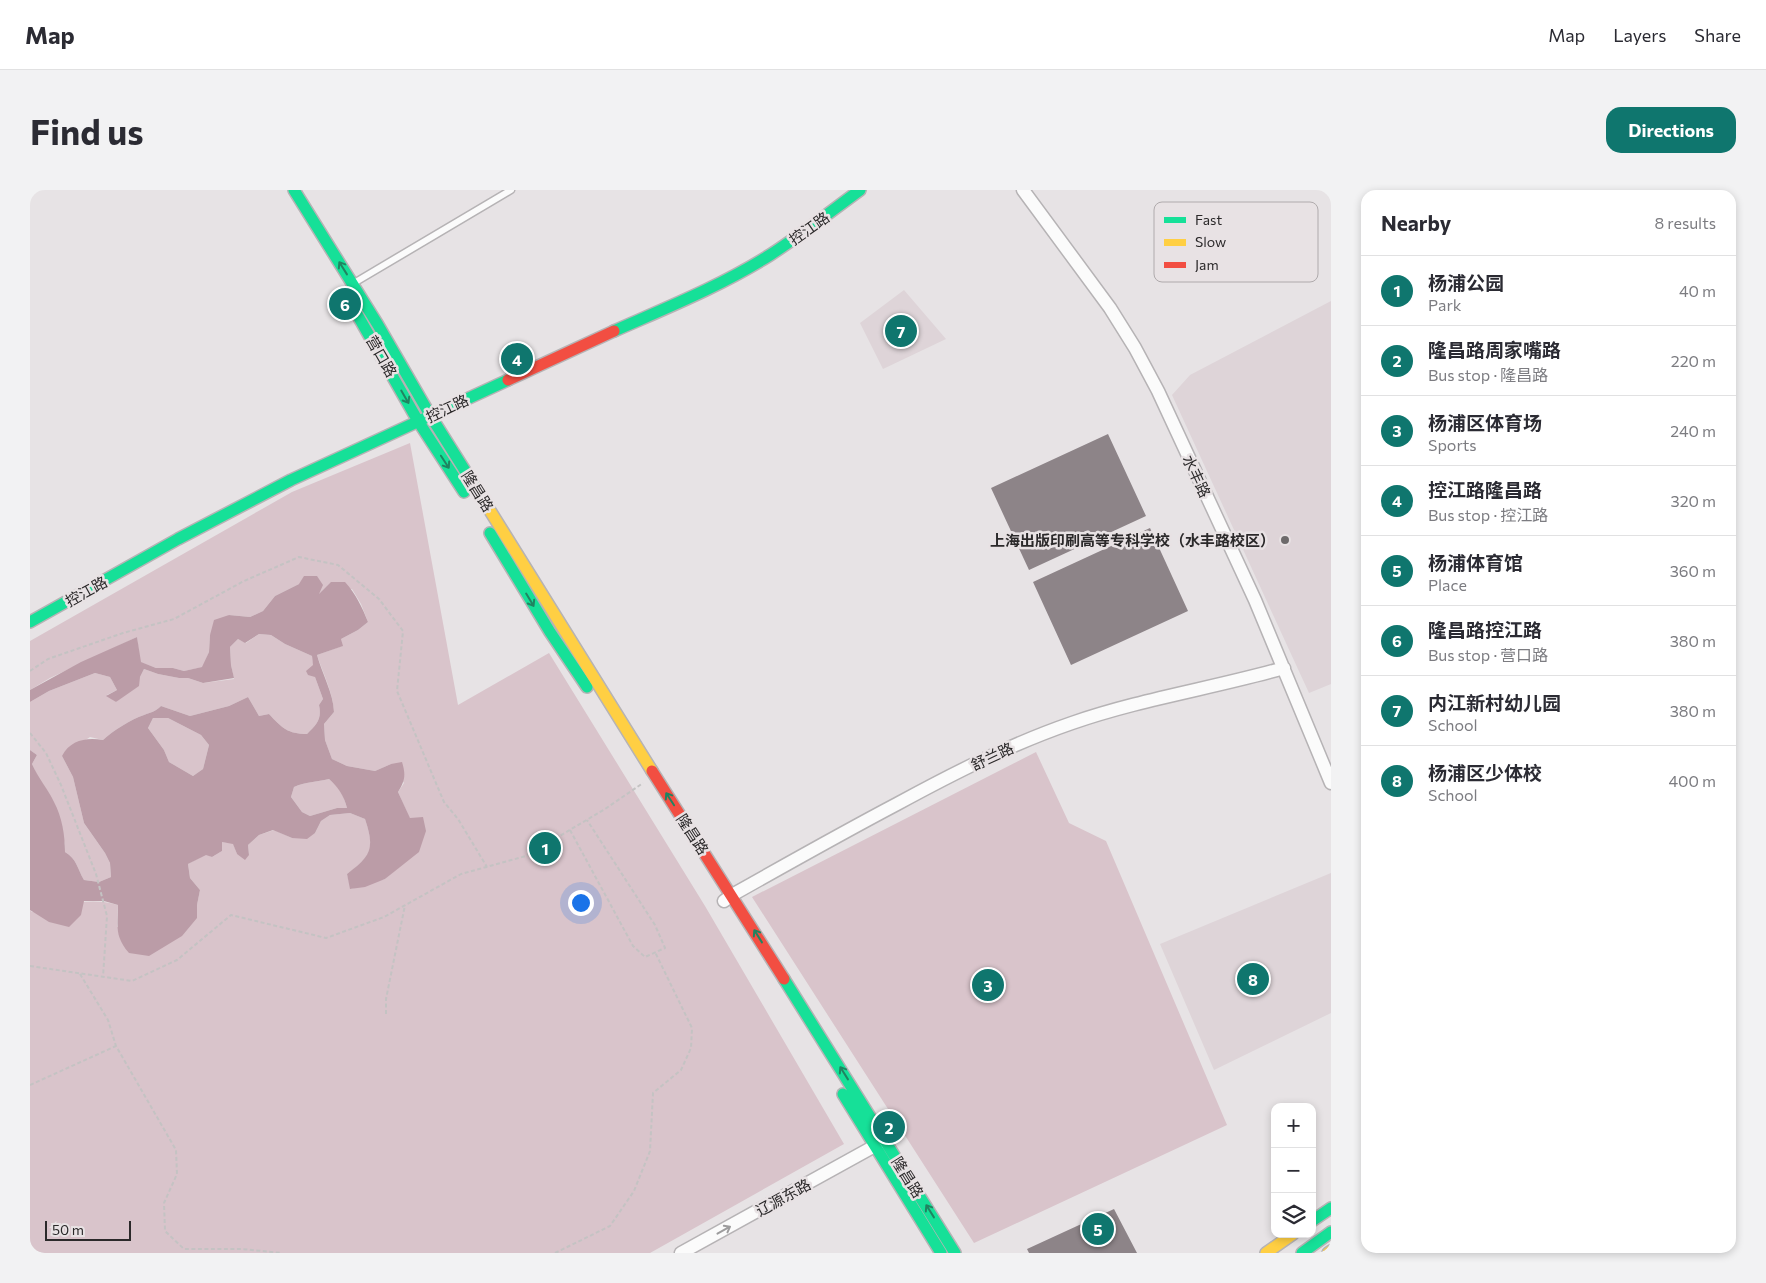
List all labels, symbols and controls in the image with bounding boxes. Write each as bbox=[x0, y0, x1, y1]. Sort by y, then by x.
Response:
text: Map bbox=[25, 20, 75, 49]
text: Map bbox=[1548, 24, 1585, 46]
text: Layers bbox=[1613, 24, 1666, 46]
text: Share bbox=[1694, 24, 1741, 46]
button: Directions bbox=[1606, 107, 1736, 153]
text: Find us bbox=[30, 109, 144, 152]
legend bbox=[1154, 202, 1318, 282]
street label: 控江路 bbox=[785, 208, 833, 248]
text: Nearby bbox=[1381, 210, 1451, 235]
text: Fast bbox=[1195, 211, 1222, 228]
text: 8 results bbox=[1655, 213, 1716, 232]
text: Slow bbox=[1195, 233, 1226, 250]
text: Jam bbox=[1195, 256, 1219, 273]
one-way arrow bbox=[337, 261, 347, 275]
text: 杨浦公园 bbox=[1428, 271, 1504, 294]
text: 1 bbox=[1393, 281, 1401, 300]
text: 40 m bbox=[1679, 281, 1716, 300]
pin: 6 bbox=[329, 285, 361, 323]
text: Park bbox=[1428, 295, 1461, 314]
pin: 7 bbox=[885, 312, 917, 350]
street label: 营口路 bbox=[363, 332, 401, 380]
text: 隆昌路周家嘴路 bbox=[1428, 338, 1561, 361]
pin: 4 bbox=[501, 340, 533, 378]
text: 2 bbox=[1392, 351, 1402, 370]
text: 220 m bbox=[1671, 351, 1716, 370]
text: Bus stop · 隆昌路 bbox=[1428, 365, 1548, 384]
one-way arrow bbox=[401, 389, 410, 404]
street label: 控江路 bbox=[423, 390, 471, 426]
text: 杨浦区体育场 bbox=[1428, 411, 1542, 434]
text: 3 bbox=[1392, 421, 1402, 440]
text: 240 m bbox=[1670, 421, 1716, 440]
text: Sports bbox=[1428, 435, 1477, 454]
street label: 水丰路 bbox=[1179, 452, 1215, 500]
one-way arrow bbox=[440, 454, 450, 468]
street label: 隆昌路 bbox=[458, 467, 498, 515]
text: 控江路隆昌路 bbox=[1428, 478, 1542, 501]
text: 4 bbox=[1392, 491, 1402, 510]
text: 320 m bbox=[1671, 491, 1716, 510]
text: Bus stop · 控江路 bbox=[1428, 505, 1548, 524]
place label: 上海出版印刷高等专科学校（水丰路校区） bbox=[990, 531, 1275, 549]
marker: 上海出版印刷高等专科学校（水丰路校区） bbox=[1279, 534, 1291, 546]
text: 杨浦体育馆 bbox=[1428, 551, 1523, 574]
text: 5 bbox=[1392, 561, 1402, 580]
text: 360 m bbox=[1670, 561, 1716, 580]
street label: 控江路 bbox=[62, 572, 110, 610]
text: Place bbox=[1428, 575, 1467, 594]
one-way arrow bbox=[526, 592, 536, 606]
text: 隆昌路控江路 bbox=[1428, 618, 1542, 641]
text: 6 bbox=[1392, 631, 1402, 650]
text: 380 m bbox=[1670, 631, 1716, 650]
text: Bus stop · 营口路 bbox=[1428, 645, 1548, 664]
text: 内江新村幼儿园 bbox=[1428, 691, 1561, 714]
text: 7 bbox=[1393, 701, 1401, 720]
text: 380 m bbox=[1670, 701, 1716, 720]
text: School bbox=[1428, 715, 1478, 734]
street label: 舒兰路 bbox=[968, 738, 1016, 774]
text: 杨浦区少体校 bbox=[1428, 761, 1542, 784]
text: 8 bbox=[1392, 771, 1402, 790]
text: 400 m bbox=[1668, 771, 1716, 790]
text: School bbox=[1428, 785, 1478, 804]
one-way arrow bbox=[665, 792, 675, 806]
street label: 隆昌路 bbox=[673, 810, 713, 858]
pin: 1 bbox=[529, 829, 561, 867]
your location bbox=[568, 890, 594, 916]
one-way arrow bbox=[753, 929, 763, 943]
pin: 8 bbox=[1237, 960, 1269, 998]
pin: 3 bbox=[972, 966, 1004, 1004]
one-way arrow bbox=[839, 1067, 849, 1081]
map controls bbox=[1271, 1103, 1316, 1238]
button: + bbox=[1271, 1103, 1316, 1148]
pin: 2 bbox=[873, 1108, 905, 1146]
button: − bbox=[1271, 1148, 1316, 1193]
street label: 隆昌路 bbox=[888, 1153, 928, 1201]
street label: 辽源东路 bbox=[752, 1175, 814, 1219]
button: layers bbox=[1271, 1193, 1316, 1238]
one-way arrow bbox=[924, 1205, 934, 1219]
pin: 5 bbox=[1082, 1210, 1114, 1248]
scale bar bbox=[45, 1218, 131, 1241]
text: 50 m bbox=[52, 1221, 84, 1238]
one-way arrow bbox=[716, 1225, 731, 1235]

